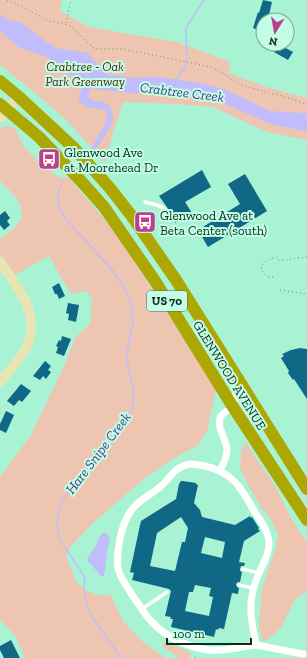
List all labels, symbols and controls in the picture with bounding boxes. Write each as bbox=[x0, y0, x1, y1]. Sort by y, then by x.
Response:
north arrow bbox=[255, 12, 295, 52]
text: N bbox=[267, 34, 279, 49]
park label: Crabtree - Oak Park Greenway bbox=[45, 59, 125, 89]
water label: Crabtree Creek bbox=[139, 79, 225, 106]
place label: Glenwood Ave at Moorehead Dr bbox=[64, 145, 159, 175]
bus stop icon: Glenwood Ave at Moorehead Dr bbox=[36, 146, 62, 172]
place label: Glenwood Ave at Beta Center (south) bbox=[160, 208, 268, 238]
bus stop icon: Glenwood Ave at Beta Center (south) bbox=[132, 209, 158, 235]
road number: US 70 bbox=[147, 291, 187, 311]
street label: GLENWOOD AVENUE bbox=[190, 318, 269, 433]
water label: Hare Snipe Creek bbox=[62, 409, 135, 497]
scale bar bbox=[167, 620, 251, 646]
text: 100 m bbox=[173, 627, 205, 641]

